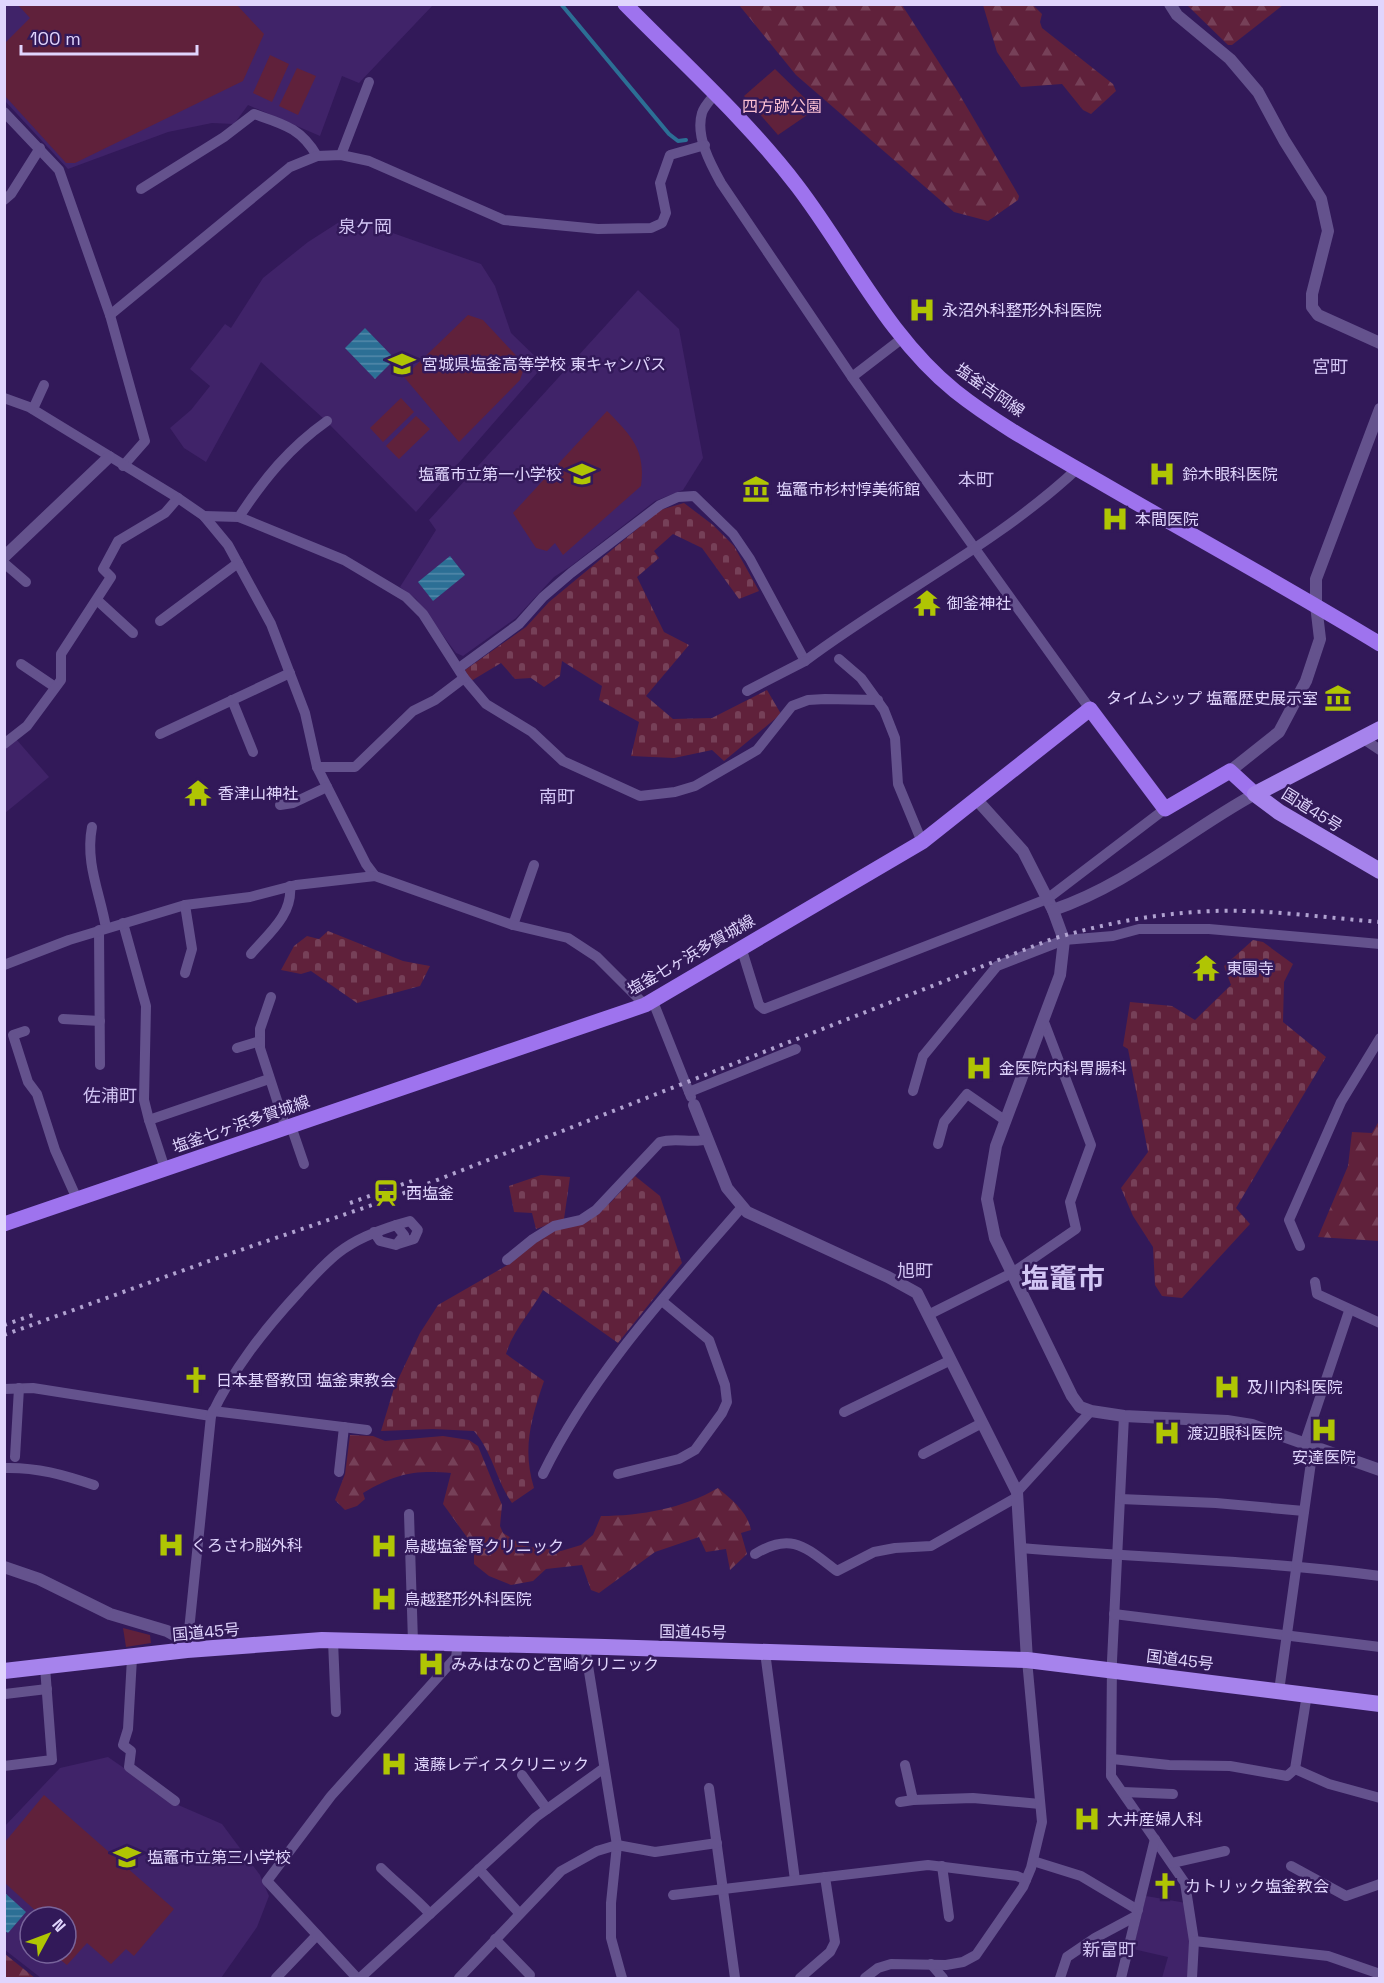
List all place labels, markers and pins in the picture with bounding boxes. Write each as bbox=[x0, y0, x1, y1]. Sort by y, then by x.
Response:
hospital icon: 永沼外科整形外科医院 bbox=[907, 295, 937, 325]
place label: 永沼外科整形外科医院 bbox=[942, 300, 1102, 321]
school or university icon: 宮城県塩釜高等学校 東キャンパス bbox=[387, 349, 417, 379]
place label: 宮城県塩釜高等学校 東キャンパス bbox=[422, 354, 666, 375]
school or university icon: 塩竈市立第一小学校 bbox=[567, 459, 597, 489]
hospital icon: 鈴木眼科医院 bbox=[1147, 459, 1177, 489]
place label: 塩竈市立第一小学校 bbox=[418, 464, 562, 485]
place label: 鈴木眼科医院 bbox=[1182, 464, 1278, 485]
museum icon: 塩竈市杉村惇美術館 bbox=[741, 474, 771, 504]
place label: 塩竈市杉村惇美術館 bbox=[776, 479, 920, 500]
hospital icon: 本間医院 bbox=[1100, 504, 1130, 534]
place label: 本間医院 bbox=[1135, 509, 1199, 530]
temple icon: 御釜神社 bbox=[912, 588, 942, 618]
place label: 御釜神社 bbox=[947, 593, 1011, 614]
museum icon: タイムシップ 塩竈歴史展示室 bbox=[1323, 683, 1353, 713]
place label: タイムシップ 塩竈歴史展示室 bbox=[1106, 688, 1318, 709]
temple icon: 香津山神社 bbox=[183, 778, 213, 808]
place label: 香津山神社 bbox=[218, 783, 298, 804]
temple icon: 東園寺 bbox=[1191, 953, 1221, 983]
place label: 東園寺 bbox=[1226, 958, 1274, 979]
hospital icon: 金医院内科胃腸科 bbox=[964, 1053, 994, 1083]
place label: 金医院内科胃腸科 bbox=[999, 1058, 1127, 1079]
station icon: 西塩釜 bbox=[371, 1178, 401, 1208]
place label: 西塩釜 bbox=[406, 1183, 454, 1204]
church icon: 日本基督教団 塩釜東教会 bbox=[181, 1365, 211, 1395]
place label: 日本基督教団 塩釜東教会 bbox=[216, 1370, 396, 1391]
hospital icon: 及川内科医院 bbox=[1212, 1372, 1242, 1402]
place label: 及川内科医院 bbox=[1247, 1377, 1343, 1398]
hospital icon: 安達医院 bbox=[1309, 1415, 1339, 1445]
hospital icon: 渡辺眼科医院 bbox=[1152, 1418, 1182, 1448]
place label: 渡辺眼科医院 bbox=[1187, 1423, 1283, 1444]
place label: 安達医院 bbox=[1292, 1447, 1356, 1468]
hospital icon: くろさわ脳外科 bbox=[156, 1530, 186, 1560]
hospital icon: 鳥越塩釜腎クリニック bbox=[369, 1531, 399, 1561]
place label: くろさわ脳外科 bbox=[191, 1535, 303, 1556]
place label: 鳥越塩釜腎クリニック bbox=[404, 1536, 564, 1557]
hospital icon: 鳥越整形外科医院 bbox=[369, 1584, 399, 1614]
place label: 鳥越整形外科医院 bbox=[404, 1589, 532, 1610]
hospital icon: みみはなのど宮崎クリニック bbox=[416, 1649, 446, 1679]
place label: みみはなのど宮崎クリニック bbox=[451, 1654, 659, 1675]
hospital icon: 遠藤レディスクリニック bbox=[379, 1749, 409, 1779]
place label: 遠藤レディスクリニック bbox=[414, 1754, 589, 1775]
hospital icon: 大井産婦人科 bbox=[1072, 1804, 1102, 1834]
place label: 大井産婦人科 bbox=[1107, 1809, 1203, 1830]
school or university icon: 塩竈市立第三小学校 bbox=[112, 1842, 142, 1872]
place label: 塩竈市立第三小学校 bbox=[147, 1847, 291, 1868]
church icon: カトリック塩釜教会 bbox=[1150, 1871, 1180, 1901]
place label: カトリック塩釜教会 bbox=[1185, 1876, 1329, 1897]

